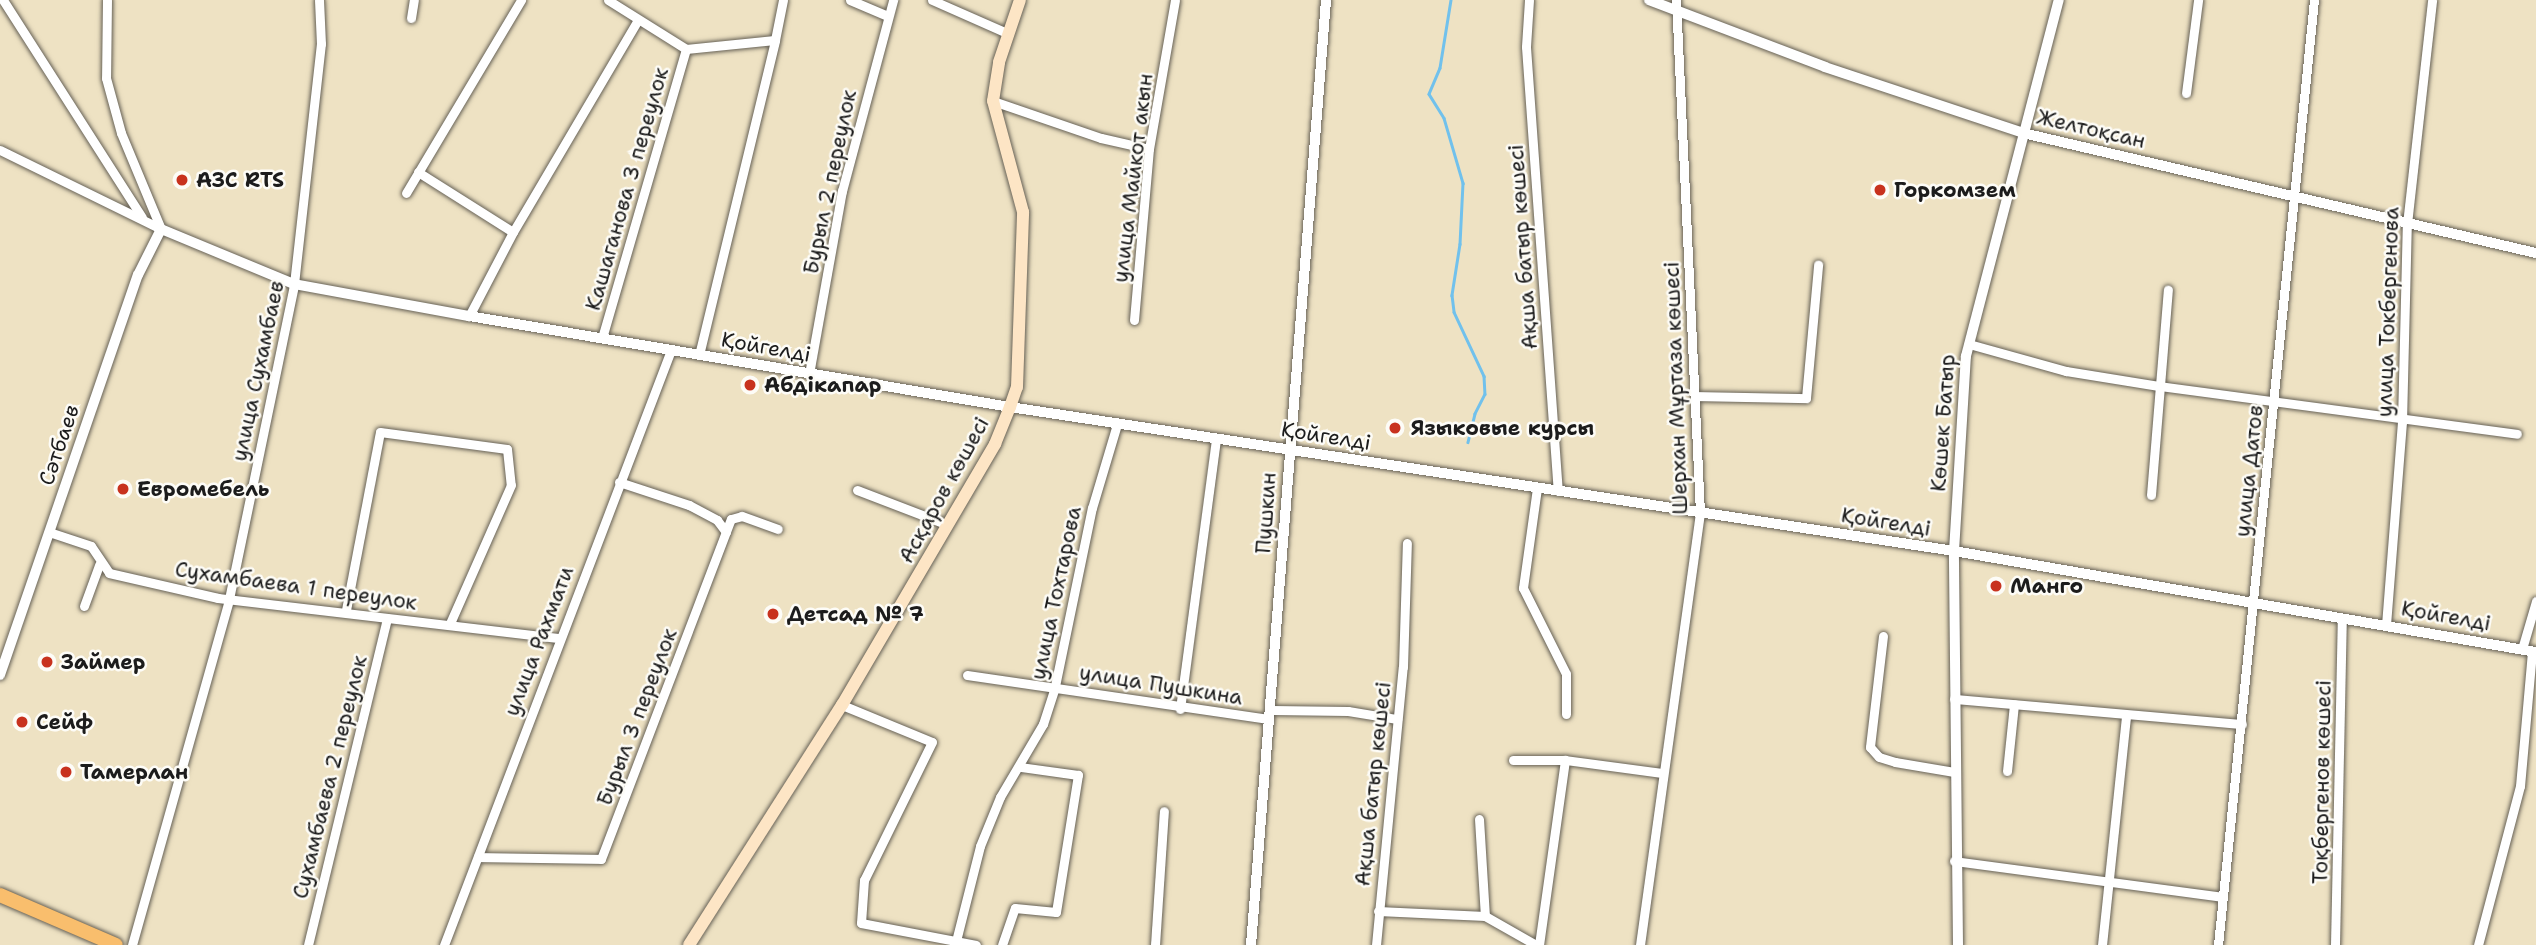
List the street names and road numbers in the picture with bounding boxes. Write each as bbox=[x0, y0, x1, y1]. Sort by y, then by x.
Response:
street label: Кашаганова 3 переулок bbox=[580, 65, 674, 313]
street label: улица Майкот акын bbox=[1108, 72, 1158, 284]
street label: Бурыл 2 переулок bbox=[798, 87, 862, 277]
street label: Желтоқсан bbox=[2034, 104, 2148, 154]
street label: Ақша батыр көшесі bbox=[1503, 144, 1543, 350]
street label: улица Токбергенова bbox=[2372, 206, 2404, 418]
street label: Шерхан Мұртаза көшесі bbox=[1659, 261, 1693, 515]
street label: улица Сухамбаев bbox=[227, 279, 289, 463]
street label: Қойгелді bbox=[719, 327, 813, 367]
street label: Көшек Батыр bbox=[1926, 353, 1960, 493]
street label: Сәтбаев bbox=[34, 401, 84, 489]
street label: улица Датов bbox=[2230, 404, 2268, 538]
street label: Асқаров көшесі bbox=[893, 413, 995, 567]
street label: Қойгелді bbox=[1279, 416, 1373, 456]
street label: Пушкин bbox=[1251, 472, 1281, 554]
street label: Қойгелді bbox=[1839, 502, 1933, 542]
street label: улица Тохтарова bbox=[1025, 504, 1087, 682]
street label: Сухамбаева 1 переулок bbox=[173, 557, 419, 615]
street label: улица Рахмати bbox=[499, 563, 579, 719]
street label: Қойгелді bbox=[2399, 596, 2493, 636]
street label: Бурыл 3 переулок bbox=[592, 625, 682, 809]
street label: Сухамбаева 2 переулок bbox=[288, 653, 372, 901]
street label: улица Пушкина bbox=[1078, 660, 1244, 710]
street label: Тоқбергенов көшесі bbox=[2308, 680, 2336, 884]
street label: Ақша батыр көшесі bbox=[1350, 681, 1396, 887]

